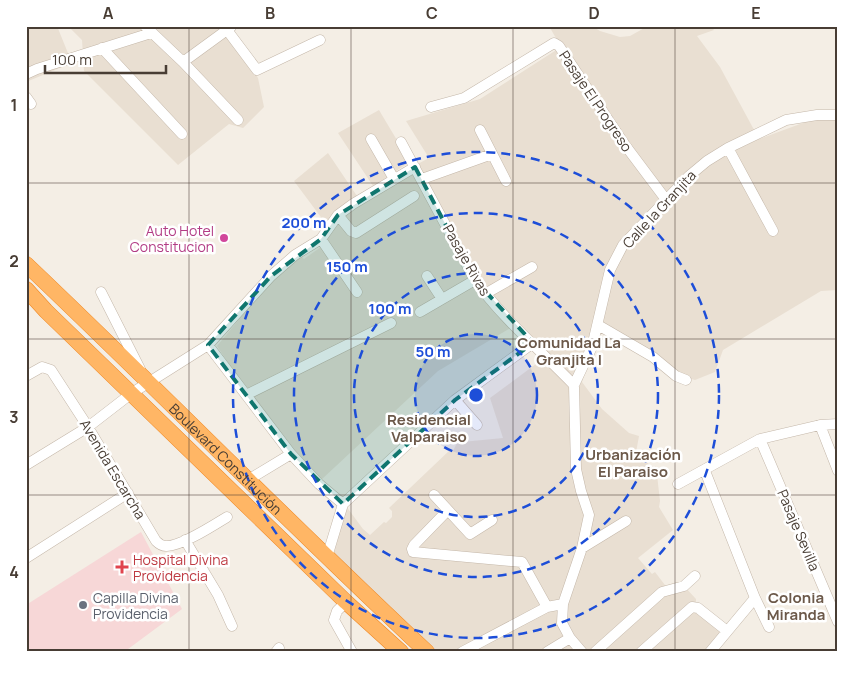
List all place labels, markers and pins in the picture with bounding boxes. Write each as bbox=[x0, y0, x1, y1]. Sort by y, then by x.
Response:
place label: Auto Hotel Constitucion bbox=[130, 221, 214, 256]
marker: Auto Hotel Constitucion bbox=[218, 232, 230, 244]
centre of rings bbox=[467, 386, 485, 404]
place label: Hospital Divina Providencia bbox=[133, 550, 228, 585]
marker: Hospital Divina Providencia bbox=[115, 560, 129, 574]
place label: Capilla Divina Providencia bbox=[93, 588, 179, 623]
marker: Capilla Divina Providencia bbox=[77, 599, 89, 611]

